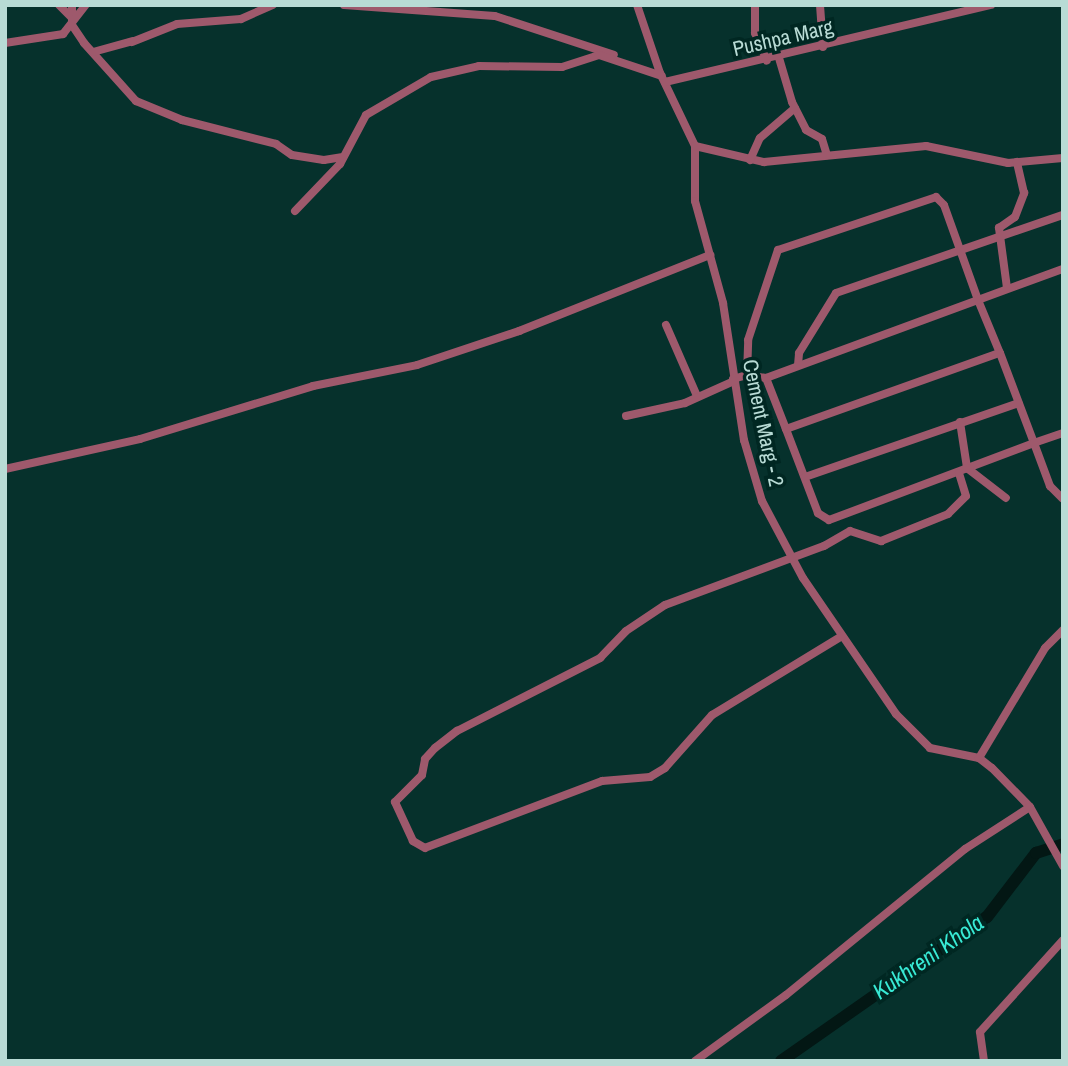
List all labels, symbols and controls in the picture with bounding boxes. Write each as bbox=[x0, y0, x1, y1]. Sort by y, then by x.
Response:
street label: Pushpa Marg bbox=[730, 14, 836, 62]
street label: Cement Marg - 2 bbox=[737, 357, 789, 489]
water label: Kukhreni Khola bbox=[867, 909, 989, 1005]

